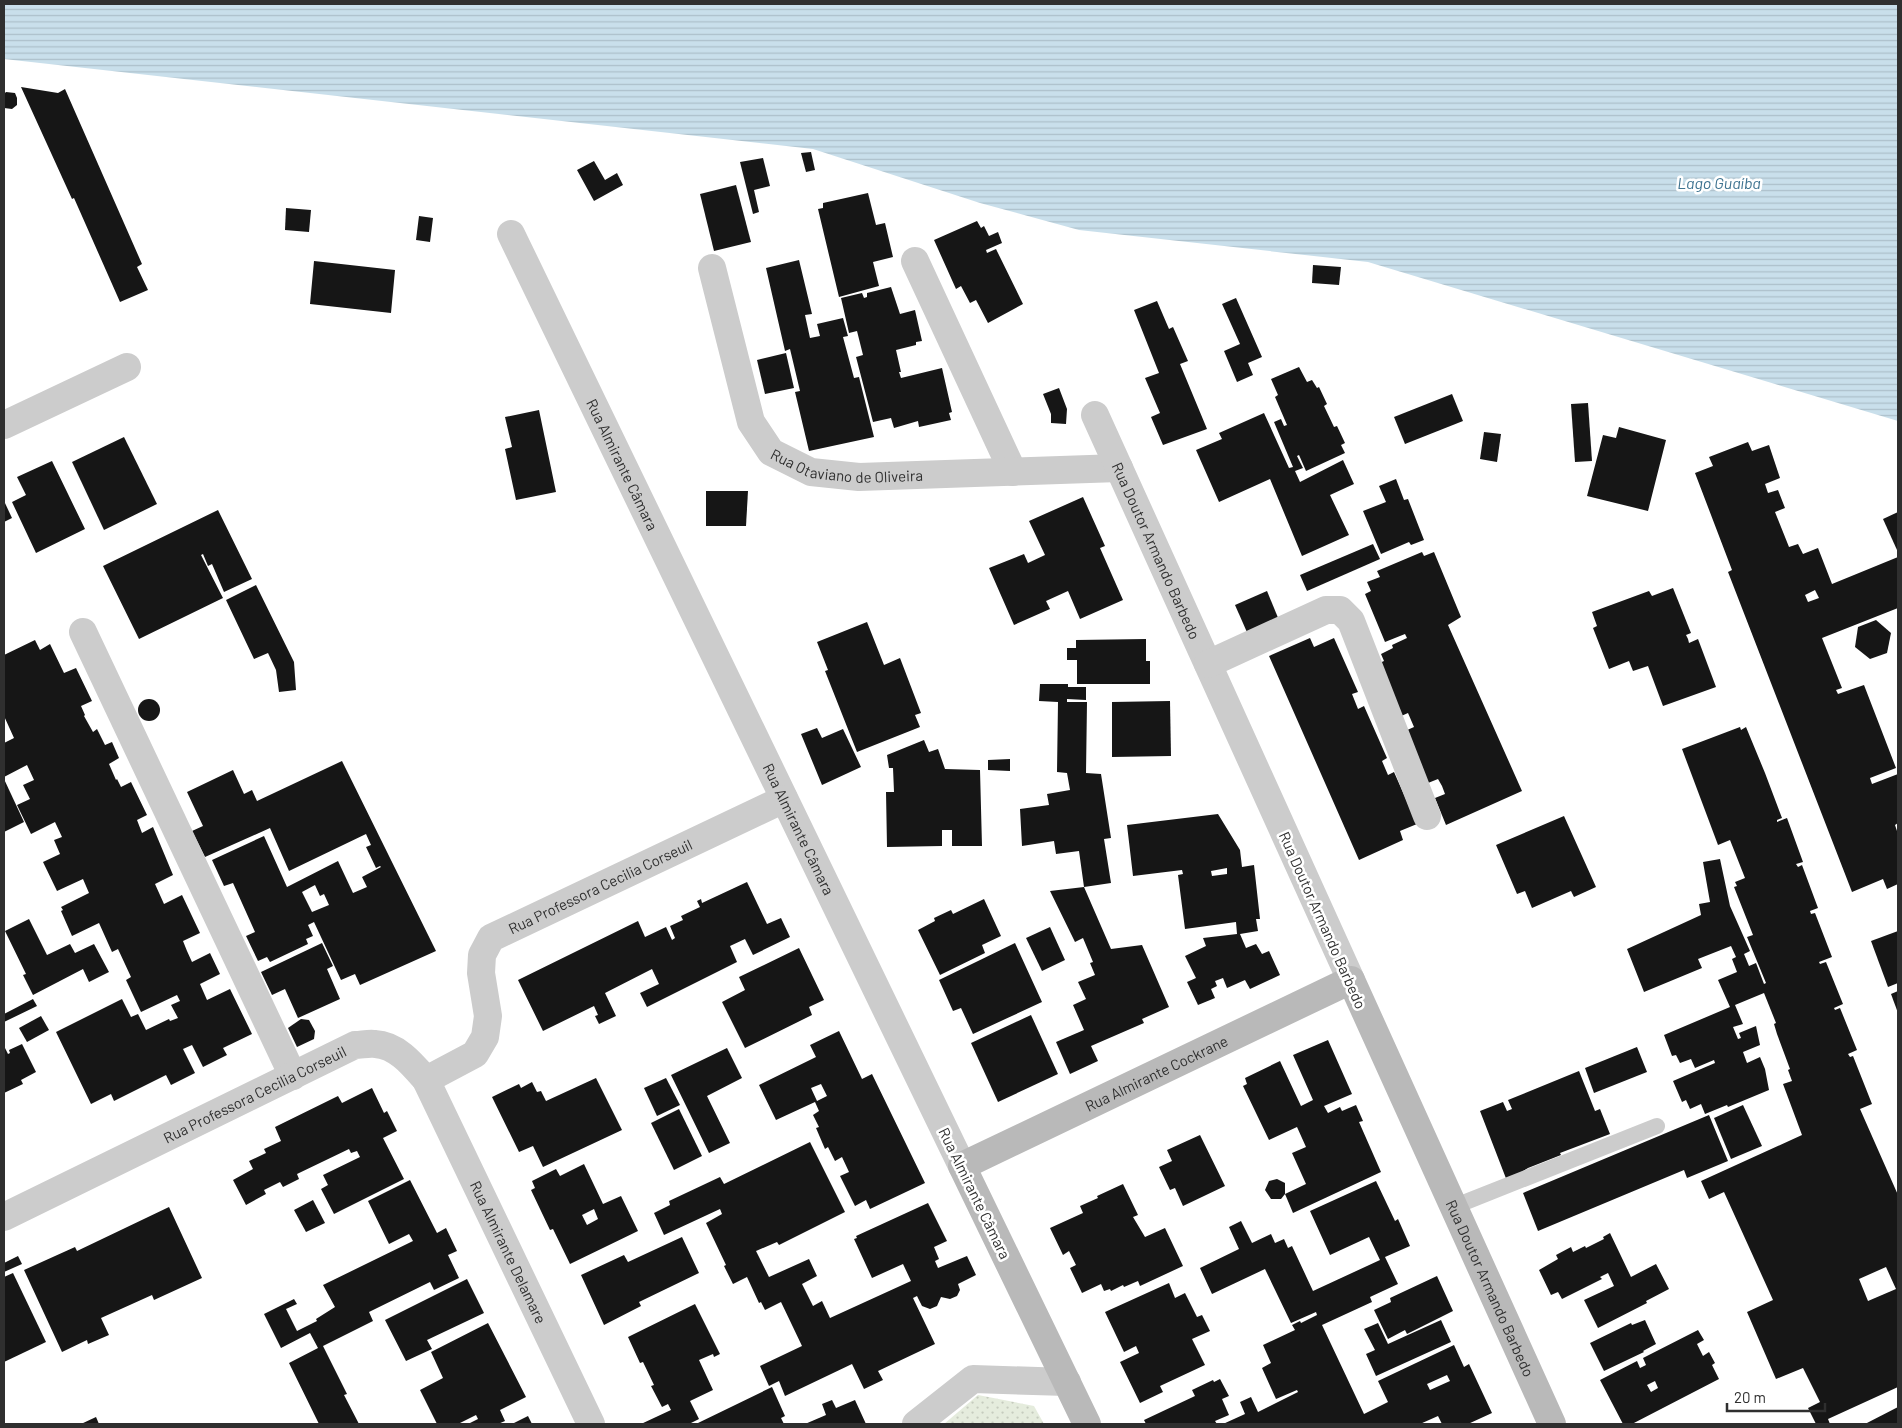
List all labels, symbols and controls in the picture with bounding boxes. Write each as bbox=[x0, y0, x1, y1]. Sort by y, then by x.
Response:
water label: Lago Guaíba bbox=[1677, 173, 1761, 192]
street label: Rua Almirante Câmara bbox=[583, 396, 662, 533]
street label: Rua Otaviano de Oliveira bbox=[768, 444, 923, 486]
street label: Rua Doutor Armando Barbedo bbox=[1109, 459, 1204, 642]
street label: Rua Almirante Câmara bbox=[759, 760, 838, 898]
street label: Rua Doutor Armando Barbedo bbox=[1276, 829, 1370, 1011]
street label: Rua Professora Cecilia Corseuil bbox=[505, 835, 695, 938]
street label: Rua Almirante Cockrane bbox=[1082, 1031, 1230, 1115]
street label: Rua Professora Cecilia Corseuil bbox=[160, 1042, 349, 1147]
street label: Rua Almirante Câmara bbox=[935, 1124, 1015, 1262]
street label: Rua Almirante Delamare bbox=[467, 1178, 550, 1326]
street label: Rua Doutor Armando Barbedo bbox=[1443, 1197, 1538, 1379]
scale bar bbox=[1727, 1380, 1824, 1412]
text: 20 m bbox=[1734, 1388, 1766, 1406]

